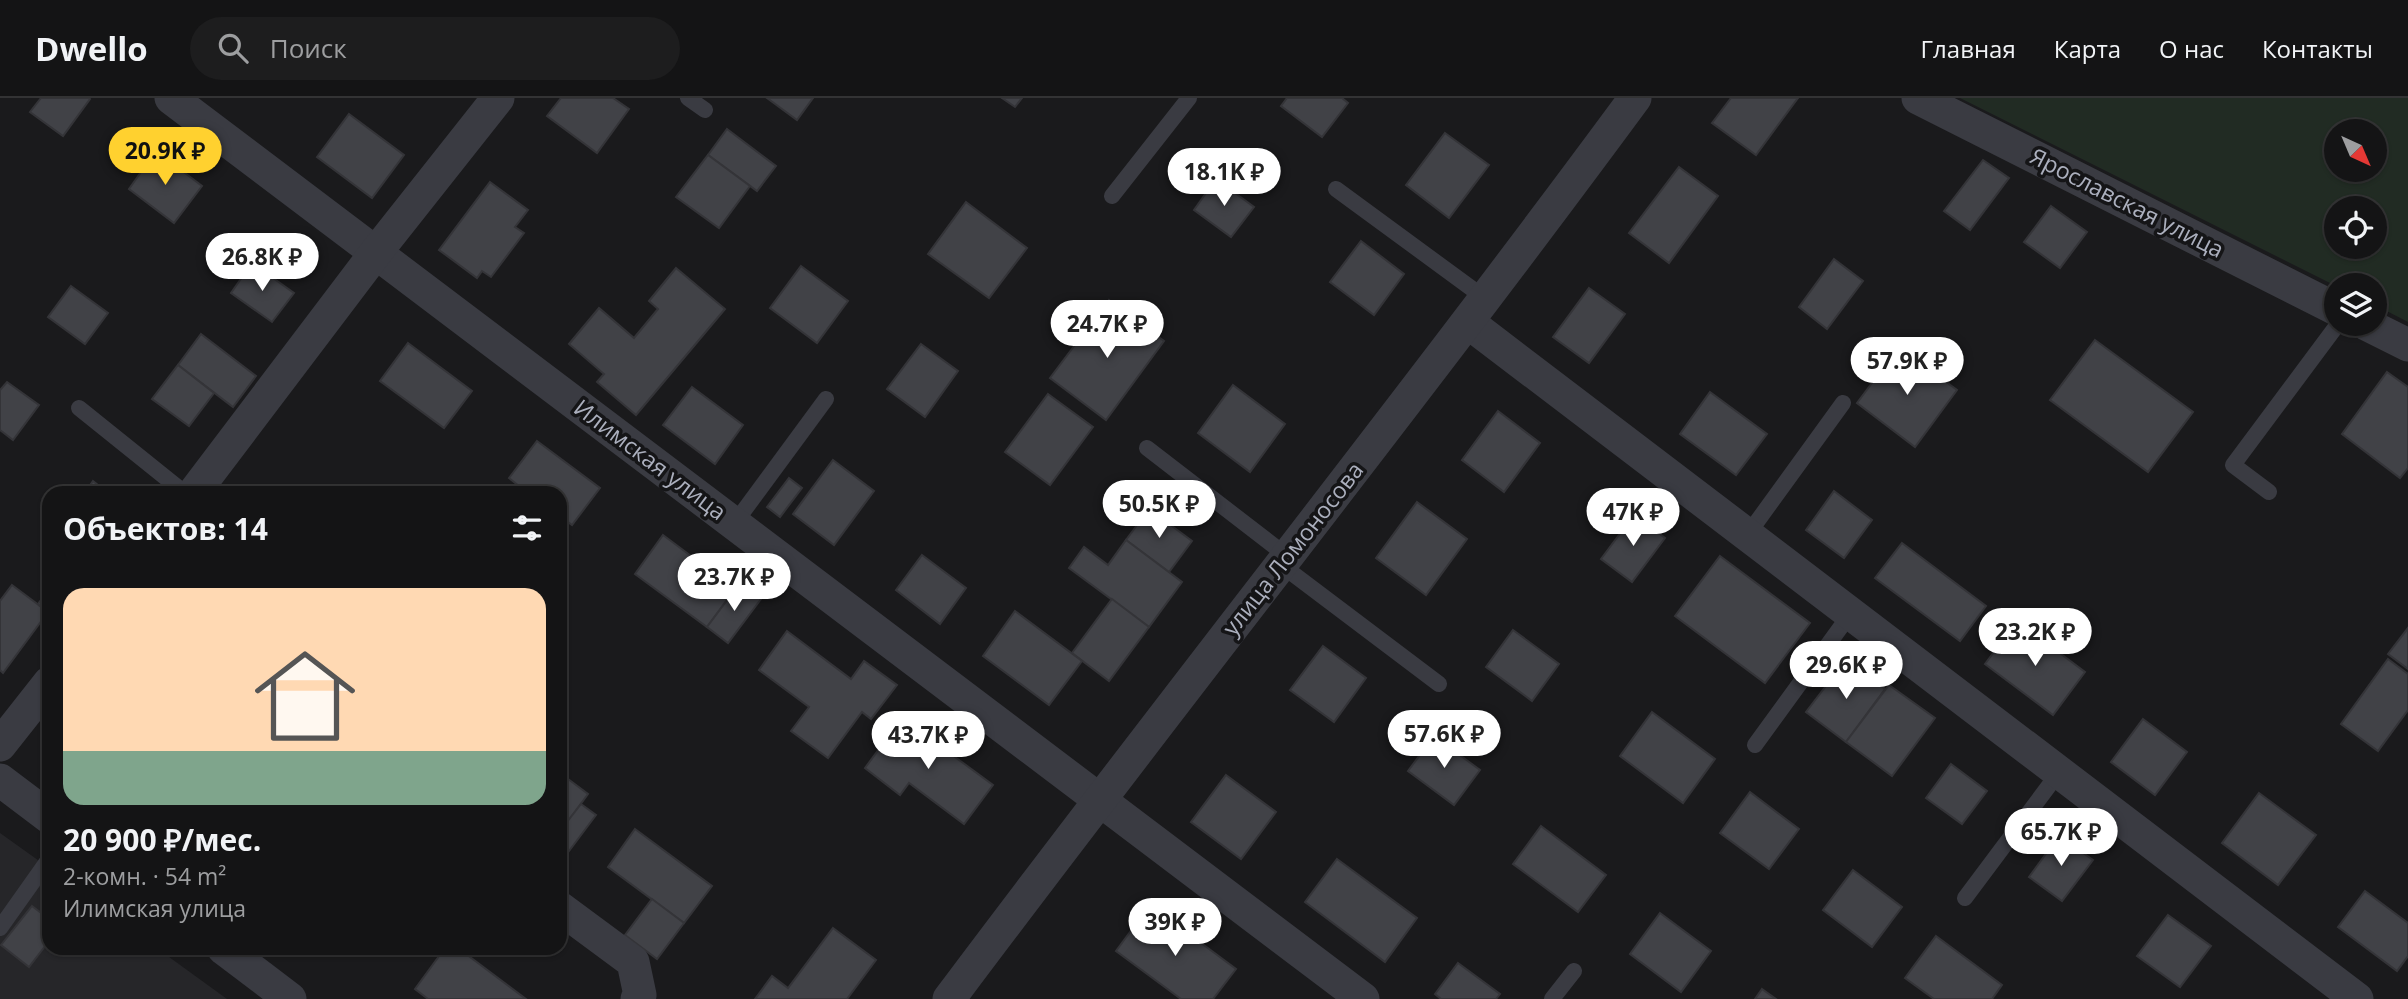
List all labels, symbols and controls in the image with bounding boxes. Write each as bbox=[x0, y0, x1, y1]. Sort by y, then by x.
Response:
search box bbox=[190, 17, 680, 80]
text: Dwello bbox=[35, 26, 148, 71]
icon: search bbox=[214, 29, 252, 67]
text: Поиск bbox=[270, 30, 347, 66]
text: Главная bbox=[1921, 32, 2016, 65]
text: Карта bbox=[2054, 32, 2121, 65]
text: О нас bbox=[2159, 32, 2224, 65]
text: Контакты bbox=[2262, 32, 2373, 65]
north arrow bbox=[2324, 119, 2387, 182]
map controls bbox=[2324, 119, 2387, 336]
pin: 20.9K ₽ bbox=[100, 127, 230, 187]
text: 20.9K ₽ bbox=[125, 134, 205, 166]
street label: Ярославская улица bbox=[2025, 139, 2230, 265]
pin: 18.1K ₽ bbox=[1159, 148, 1289, 208]
text: 18.1K ₽ bbox=[1184, 155, 1264, 187]
button: locate bbox=[2324, 196, 2387, 259]
pin: 26.8K ₽ bbox=[197, 234, 327, 293]
text: 26.8K ₽ bbox=[222, 240, 302, 272]
button: layers bbox=[2324, 273, 2387, 336]
pin: 24.7K ₽ bbox=[1042, 300, 1172, 360]
text: 24.7K ₽ bbox=[1067, 307, 1147, 339]
pin: 57.9K ₽ bbox=[1842, 338, 1972, 397]
text: 57.9K ₽ bbox=[1867, 344, 1947, 376]
street label: Илимская улица bbox=[568, 391, 733, 527]
street label: улица Ломоносова bbox=[1214, 455, 1370, 642]
pin: 50.5K ₽ bbox=[1094, 480, 1224, 540]
text: 50.5K ₽ bbox=[1119, 487, 1199, 519]
pin: 47K ₽ bbox=[1584, 489, 1682, 548]
text: 47K ₽ bbox=[1603, 495, 1663, 527]
text: Объектов: 14 bbox=[63, 508, 268, 549]
icon: filters bbox=[508, 509, 546, 547]
pin: 23.7K ₽ bbox=[669, 554, 799, 613]
text: 23.7K ₽ bbox=[694, 560, 774, 592]
pin: 23.2K ₽ bbox=[1970, 608, 2100, 668]
text: 23.2K ₽ bbox=[1995, 615, 2075, 647]
icon: home bbox=[242, 633, 368, 759]
pin: 29.6K ₽ bbox=[1781, 642, 1911, 701]
text: 29.6K ₽ bbox=[1806, 648, 1886, 680]
pin: 57.6K ₽ bbox=[1379, 710, 1509, 770]
pin: 43.7K ₽ bbox=[863, 712, 993, 771]
text: 57.6K ₽ bbox=[1404, 717, 1484, 749]
text: 43.7K ₽ bbox=[888, 718, 968, 750]
pin: 65.7K ₽ bbox=[1996, 808, 2126, 868]
text: 65.7K ₽ bbox=[2021, 815, 2101, 847]
text: 20 900 ₽/мес. bbox=[63, 819, 261, 860]
text: 2-комн. · 54 m² bbox=[63, 860, 226, 892]
text: Илимская улица bbox=[63, 892, 246, 924]
pin: 39K ₽ bbox=[1126, 898, 1224, 958]
text: 39K ₽ bbox=[1145, 905, 1205, 937]

